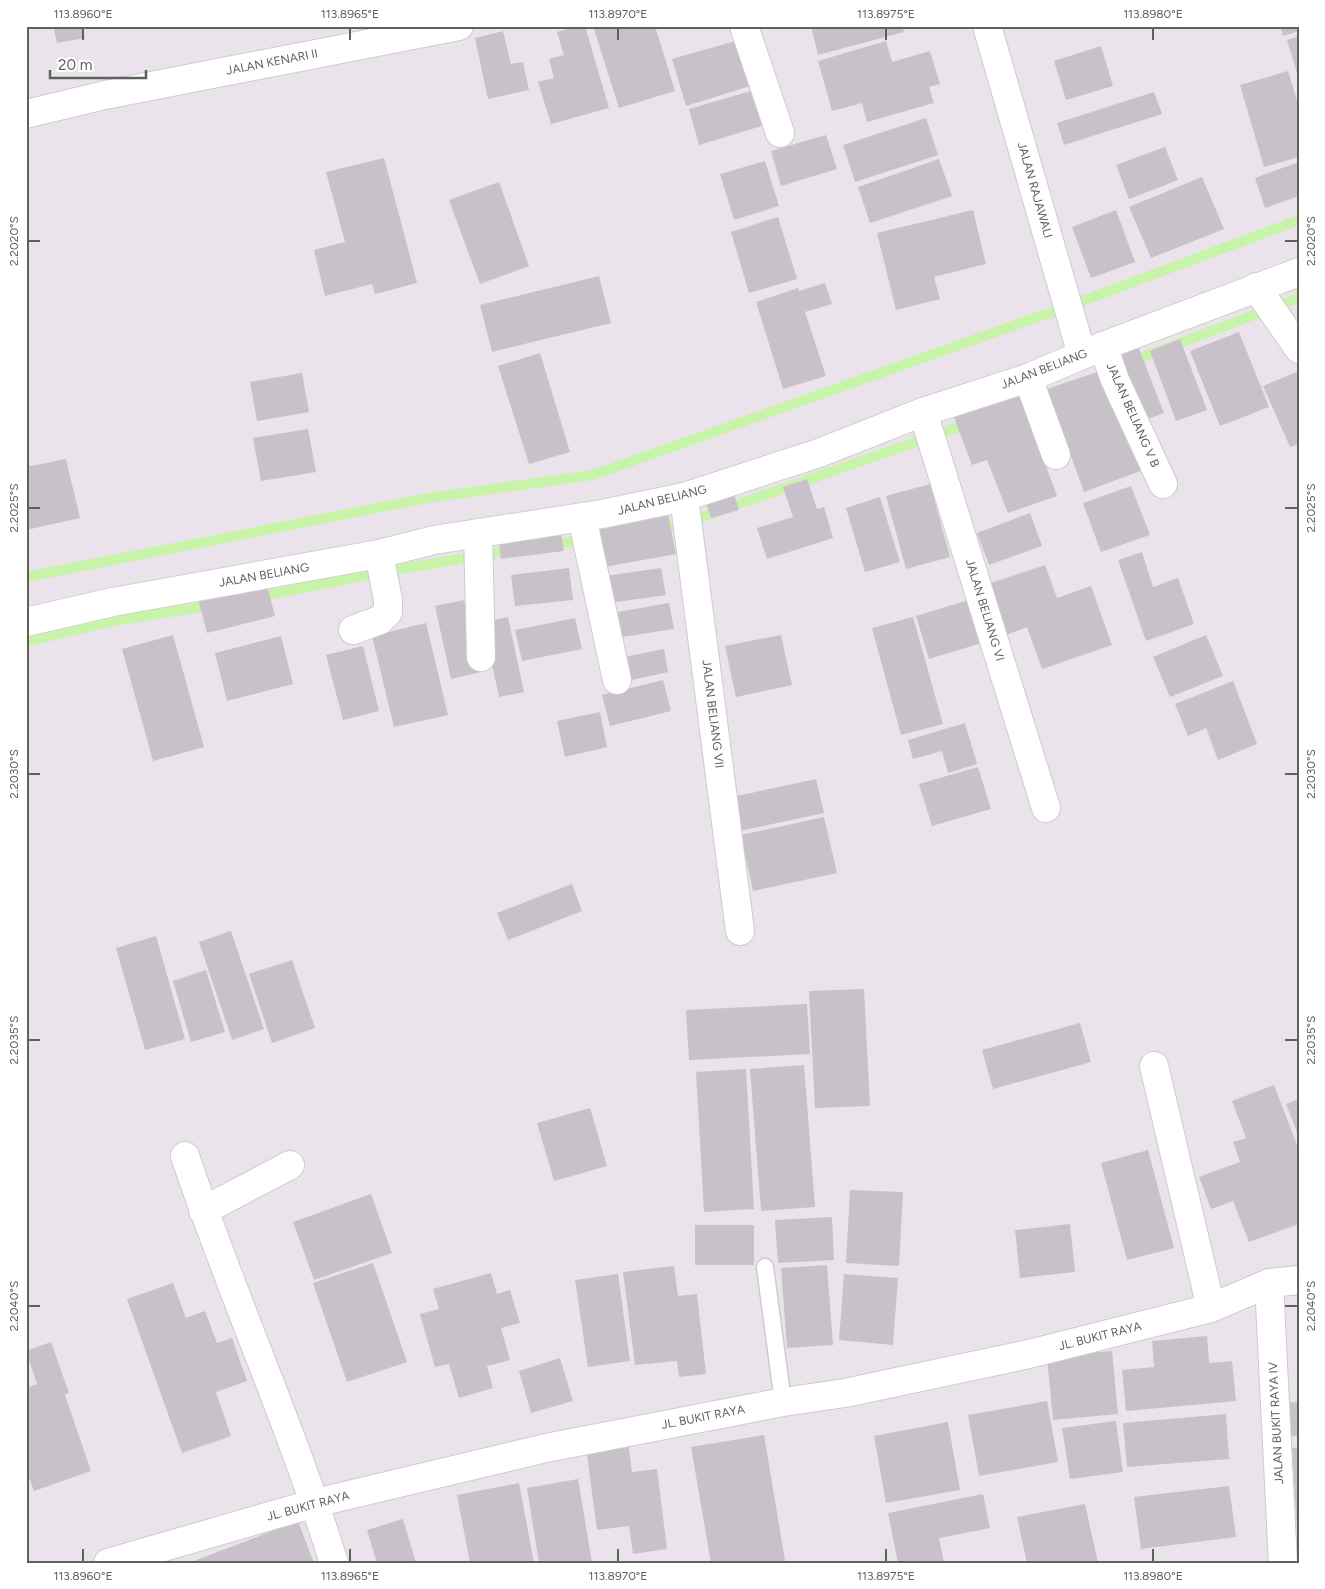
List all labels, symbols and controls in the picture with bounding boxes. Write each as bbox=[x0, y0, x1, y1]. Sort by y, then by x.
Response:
text: 113.8960°E bbox=[53, 7, 113, 21]
text: 113.8965°E bbox=[321, 7, 379, 21]
text: 113.8970°E bbox=[589, 7, 647, 21]
text: 113.8975°E bbox=[857, 7, 915, 21]
text: 113.8980°E bbox=[1123, 7, 1183, 21]
street label: JALAN KENARI II bbox=[225, 46, 319, 78]
scale bar bbox=[50, 48, 146, 80]
text: 20 m bbox=[58, 56, 92, 74]
street label: JALAN RAJAWALI bbox=[1015, 140, 1055, 240]
text: 2.2020°S bbox=[7, 216, 21, 266]
text: 2.2020°S bbox=[1304, 216, 1318, 266]
street label: JALAN BELIANG bbox=[999, 346, 1089, 392]
street label: JALAN BELIANG V B bbox=[1104, 361, 1162, 469]
street label: JALAN BELIANG bbox=[616, 482, 708, 518]
text: 2.2025°S bbox=[7, 483, 21, 533]
text: 2.2025°S bbox=[1304, 483, 1318, 533]
street label: JALAN BELIANG VI bbox=[963, 557, 1007, 663]
street label: JALAN BELIANG bbox=[218, 560, 310, 590]
street label: JALAN BELIANG VII bbox=[699, 659, 727, 769]
text: 2.2030°S bbox=[7, 749, 21, 799]
text: 2.2030°S bbox=[1304, 749, 1318, 799]
text: 2.2035°S bbox=[7, 1016, 21, 1064]
text: 2.2035°S bbox=[1304, 1016, 1318, 1064]
text: 2.2040°S bbox=[7, 1281, 21, 1331]
text: 2.2040°S bbox=[1304, 1281, 1318, 1331]
street label: JL. BUKIT RAYA bbox=[1057, 1319, 1143, 1353]
street label: JALAN BUKIT RAYA IV bbox=[1266, 1361, 1286, 1484]
street label: JL. BUKIT RAYA bbox=[660, 1402, 746, 1432]
street label: JL. BUKIT RAYA bbox=[265, 1488, 351, 1524]
text: 113.8960°E bbox=[53, 1569, 113, 1583]
text: 113.8965°E bbox=[321, 1569, 379, 1583]
text: 113.8970°E bbox=[589, 1569, 647, 1583]
text: 113.8975°E bbox=[857, 1569, 915, 1583]
text: 113.8980°E bbox=[1123, 1569, 1183, 1583]

